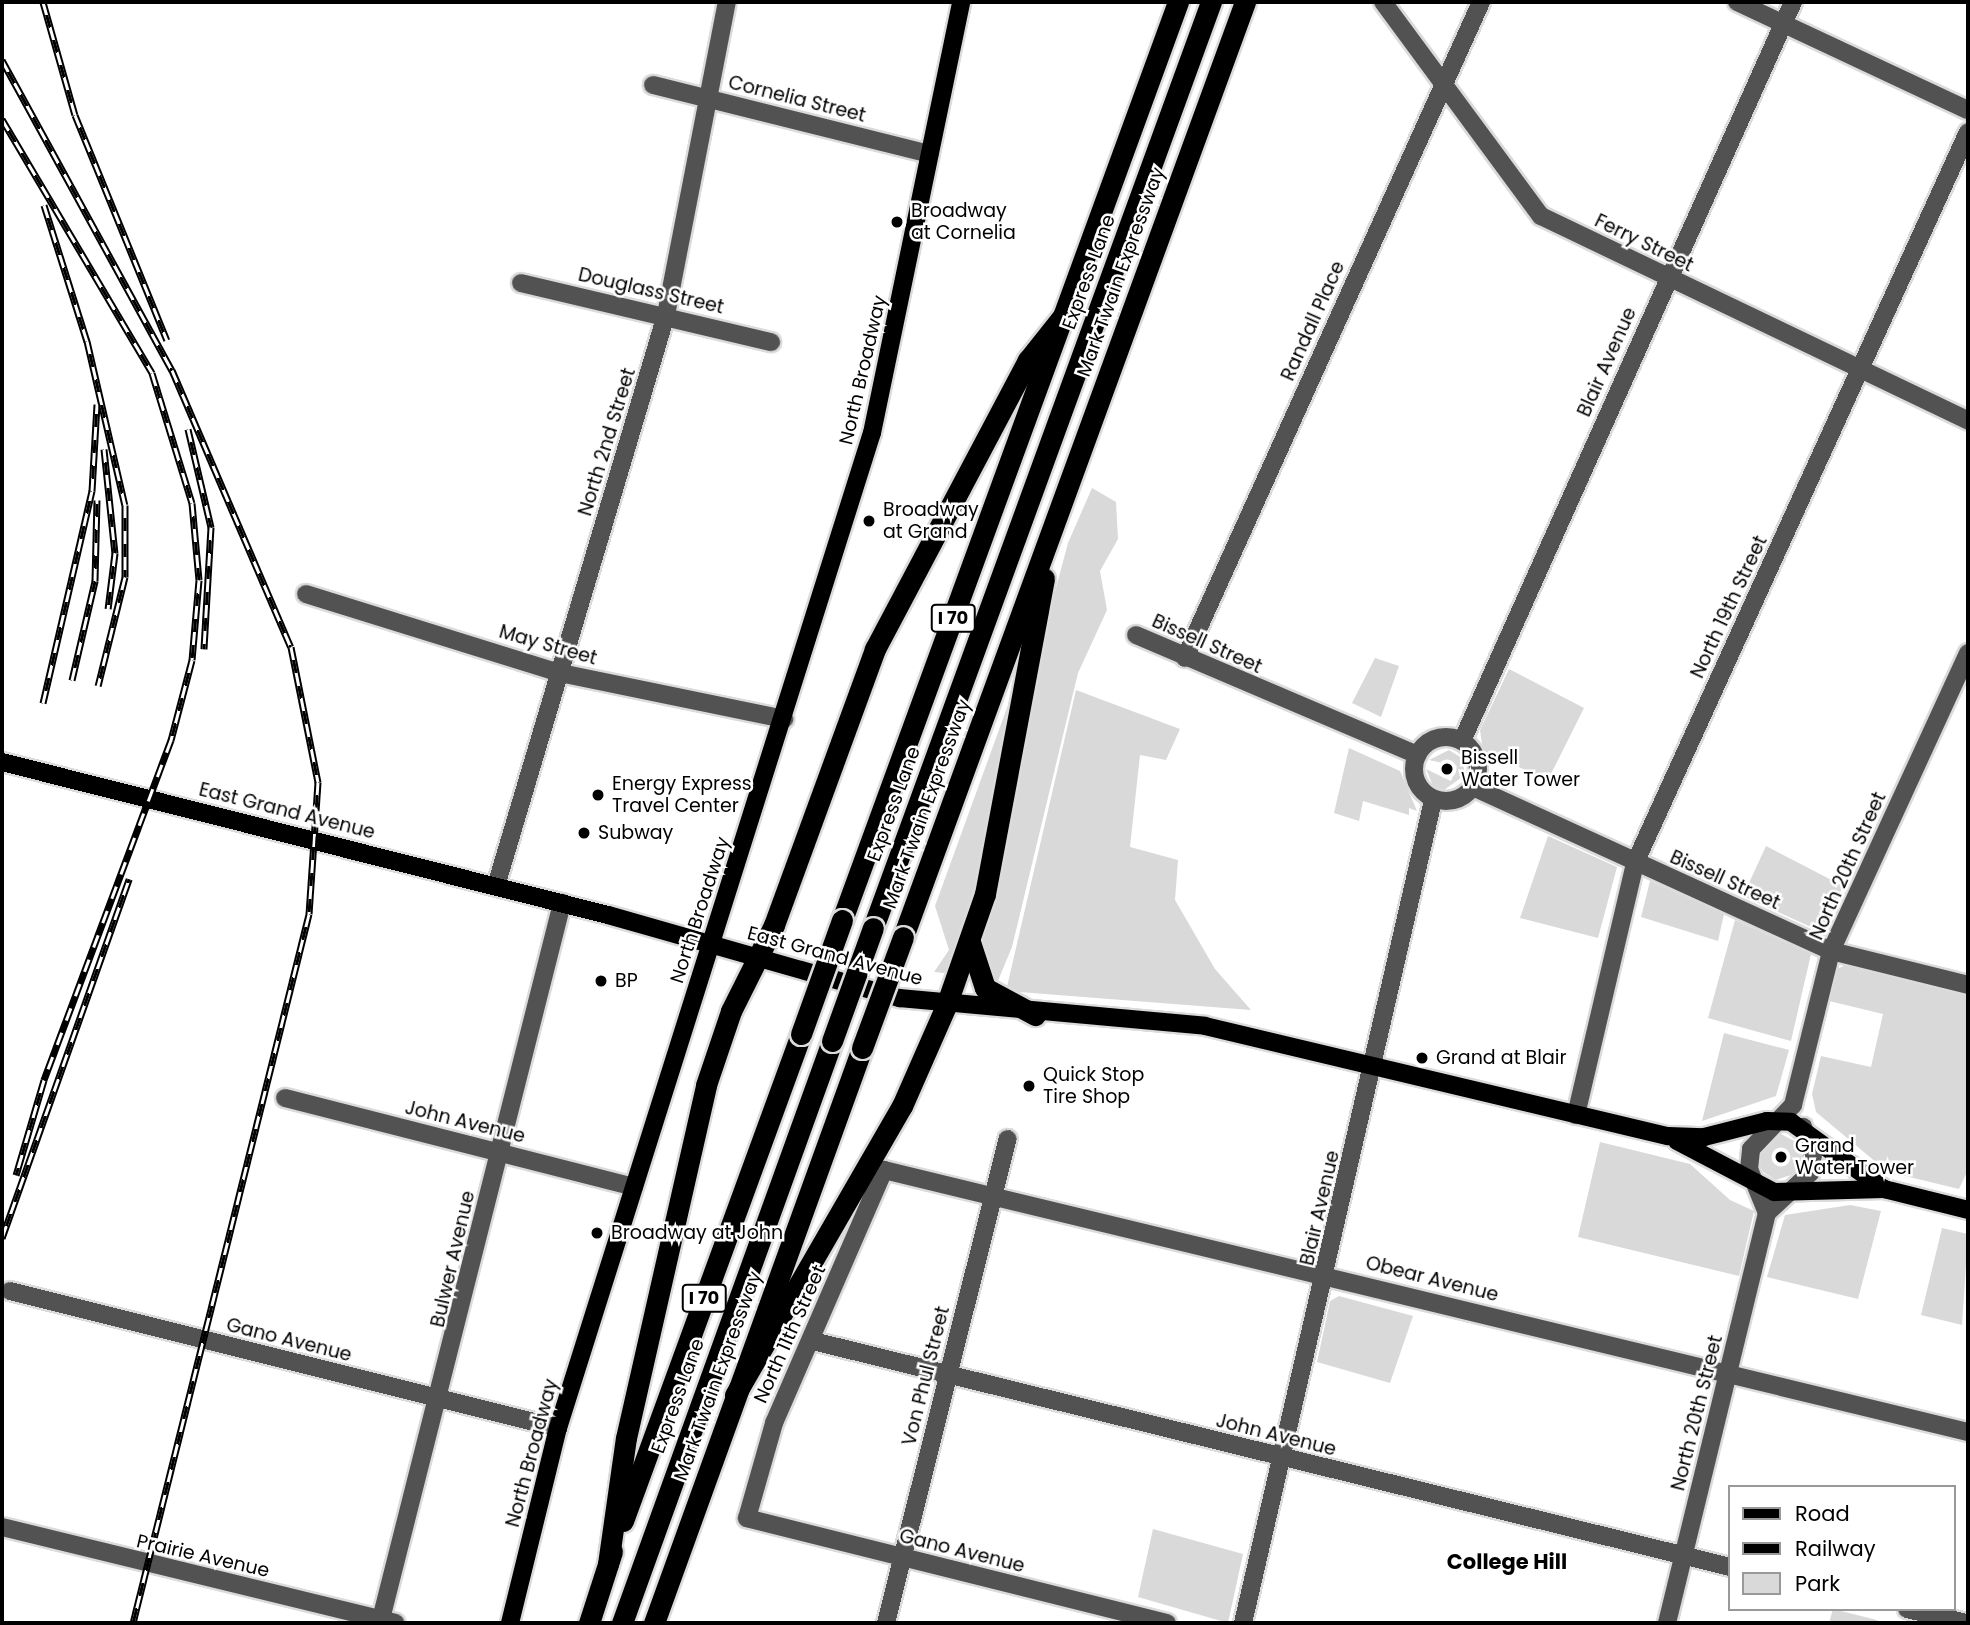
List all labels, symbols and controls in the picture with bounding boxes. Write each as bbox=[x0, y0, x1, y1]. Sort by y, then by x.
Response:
street label: Cornelia Street bbox=[726, 71, 868, 127]
street label: Mark Twain Expressway bbox=[1072, 164, 1170, 380]
place label: Broadway at Cornelia bbox=[911, 200, 1016, 244]
street label: Ferry Street bbox=[1591, 209, 1697, 277]
street label: Express Lane bbox=[1058, 212, 1120, 332]
marker: Broadway at Cornelia bbox=[889, 214, 905, 230]
street label: Randall Place bbox=[1276, 258, 1350, 384]
street label: Douglass Street bbox=[576, 263, 726, 319]
street label: North Broadway bbox=[835, 293, 891, 447]
street label: Blair Avenue bbox=[1573, 304, 1641, 420]
street label: North 2nd Street bbox=[574, 365, 640, 519]
place label: Broadway at Grand bbox=[883, 499, 979, 543]
marker: Broadway at Grand bbox=[861, 513, 877, 529]
street label: North 19th Street bbox=[1686, 532, 1772, 682]
road number: I 70 bbox=[930, 604, 976, 632]
street label: Bissell Street bbox=[1148, 610, 1266, 678]
street label: May Street bbox=[497, 620, 599, 670]
street label: Mark Twain Expressway bbox=[878, 696, 976, 912]
street label: Express Lane bbox=[863, 744, 925, 864]
place label: Bissell Water Tower bbox=[1461, 747, 1580, 791]
marker: Bissell Water Tower bbox=[1439, 761, 1455, 777]
place label: Energy Express Travel Center bbox=[612, 773, 752, 817]
street label: East Grand Avenue bbox=[197, 778, 377, 844]
marker: Energy Express Travel Center bbox=[590, 787, 606, 803]
street label: North 20th Street bbox=[1805, 789, 1891, 943]
place label: Subway bbox=[598, 822, 673, 844]
marker: Subway bbox=[576, 825, 592, 841]
street label: North Broadway bbox=[666, 834, 734, 986]
street label: Bissell Street bbox=[1666, 846, 1784, 914]
street label: East Grand Avenue bbox=[745, 922, 925, 990]
place label: BP bbox=[615, 970, 638, 992]
marker: BP bbox=[593, 973, 609, 989]
place label: Grand at Blair bbox=[1436, 1047, 1567, 1069]
marker: Grand at Blair bbox=[1414, 1050, 1430, 1066]
place label: Quick Stop Tire Shop bbox=[1043, 1064, 1144, 1108]
marker: Quick Stop Tire Shop bbox=[1021, 1078, 1037, 1094]
street label: John Avenue bbox=[403, 1096, 527, 1148]
place label: Grand Water Tower bbox=[1795, 1135, 1914, 1179]
street label: Blair Avenue bbox=[1296, 1148, 1344, 1268]
marker: Grand Water Tower bbox=[1773, 1149, 1789, 1165]
street label: Bulwer Avenue bbox=[426, 1189, 480, 1329]
place label: Broadway at John bbox=[611, 1222, 783, 1244]
marker: Broadway at John bbox=[589, 1225, 605, 1241]
street label: Obear Avenue bbox=[1363, 1251, 1501, 1307]
street label: North 11th Street bbox=[749, 1261, 831, 1407]
street label: Mark Twain Expressway bbox=[669, 1268, 767, 1484]
road number: I 70 bbox=[681, 1283, 727, 1312]
street label: Von Phul Street bbox=[898, 1304, 954, 1448]
street label: Gano Avenue bbox=[224, 1313, 354, 1367]
street label: North 20th Street bbox=[1667, 1333, 1727, 1493]
street label: Express Lane bbox=[647, 1336, 709, 1456]
street label: North Broadway bbox=[501, 1376, 563, 1530]
street label: John Avenue bbox=[1214, 1409, 1338, 1461]
legend bbox=[1728, 1485, 1956, 1611]
text: Road bbox=[1795, 1499, 1850, 1528]
street label: Gano Avenue bbox=[897, 1524, 1027, 1578]
street label: Prairie Avenue bbox=[134, 1530, 272, 1582]
text: Railway bbox=[1795, 1534, 1876, 1563]
district label: College Hill bbox=[1447, 1549, 1567, 1575]
text: Park bbox=[1795, 1569, 1840, 1598]

